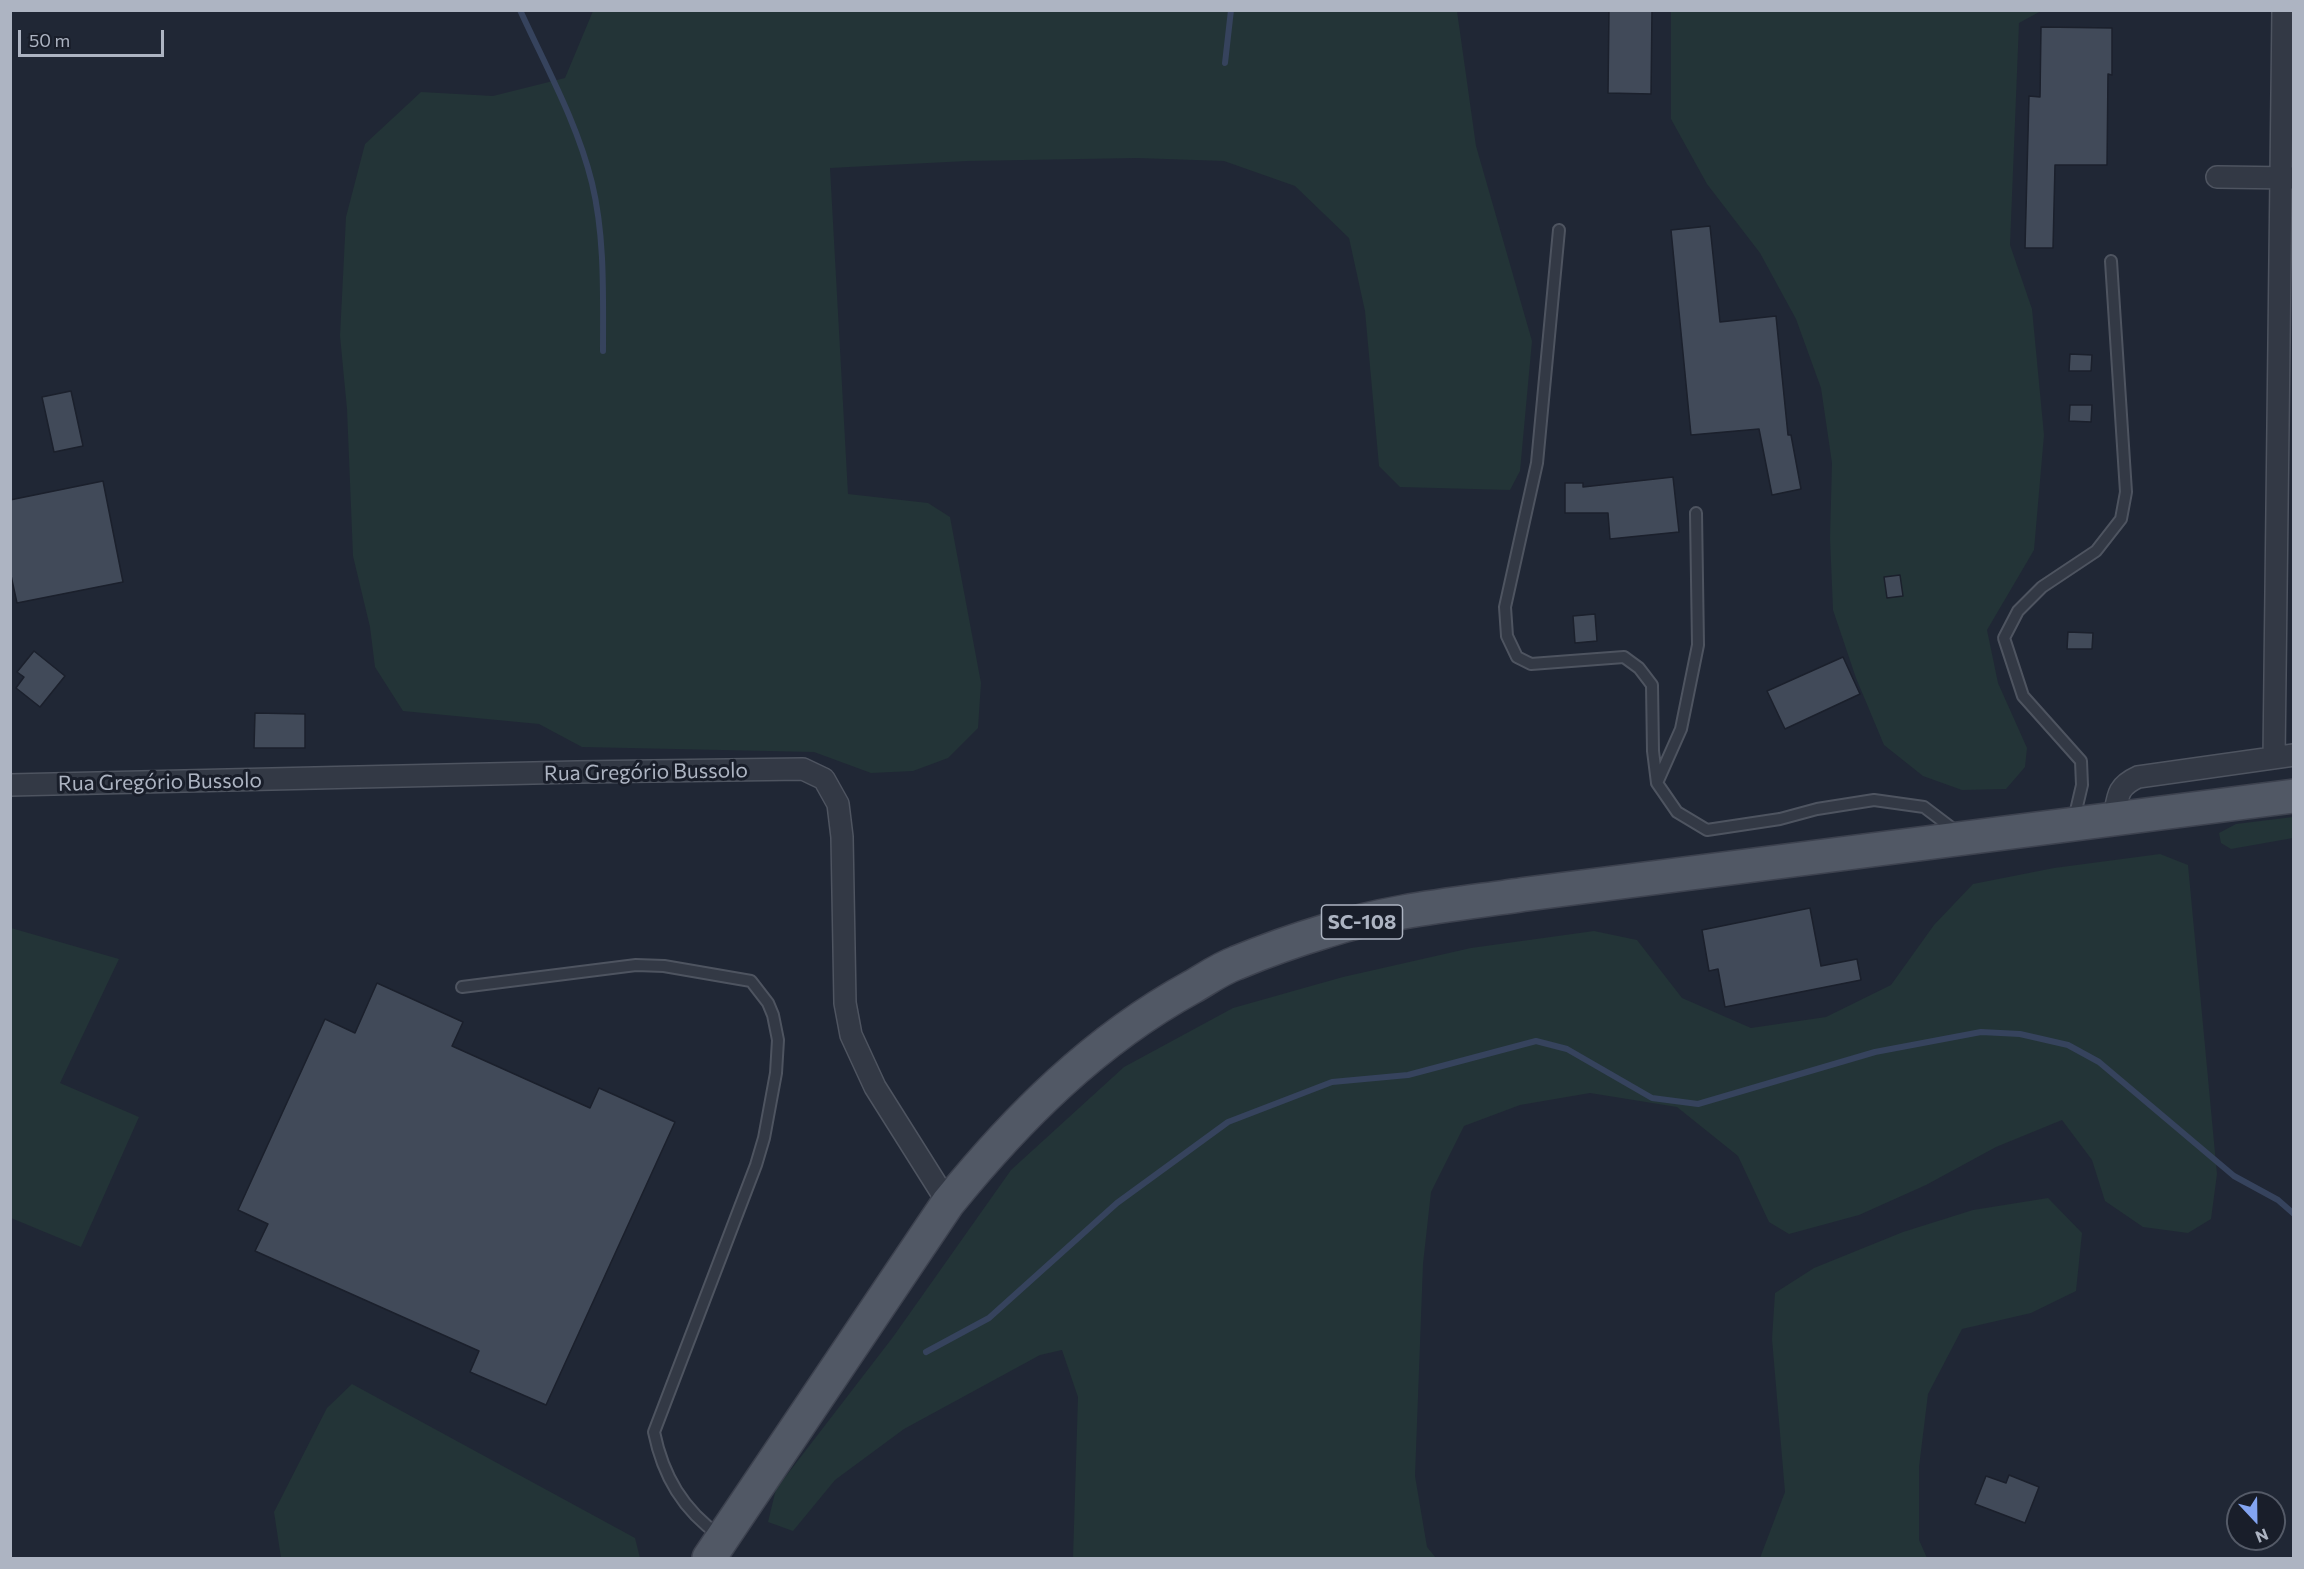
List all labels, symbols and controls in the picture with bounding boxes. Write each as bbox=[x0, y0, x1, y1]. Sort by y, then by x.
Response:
scale bar bbox=[21, 18, 166, 56]
text: 50 m bbox=[29, 29, 70, 51]
street label: Rua Gregório Bussolo bbox=[544, 758, 748, 786]
street label: Rua Gregório Bussolo bbox=[58, 768, 262, 796]
road number: SC-108 bbox=[1322, 905, 1402, 939]
north arrow bbox=[2226, 1491, 2286, 1551]
text: N bbox=[2253, 1525, 2271, 1547]

